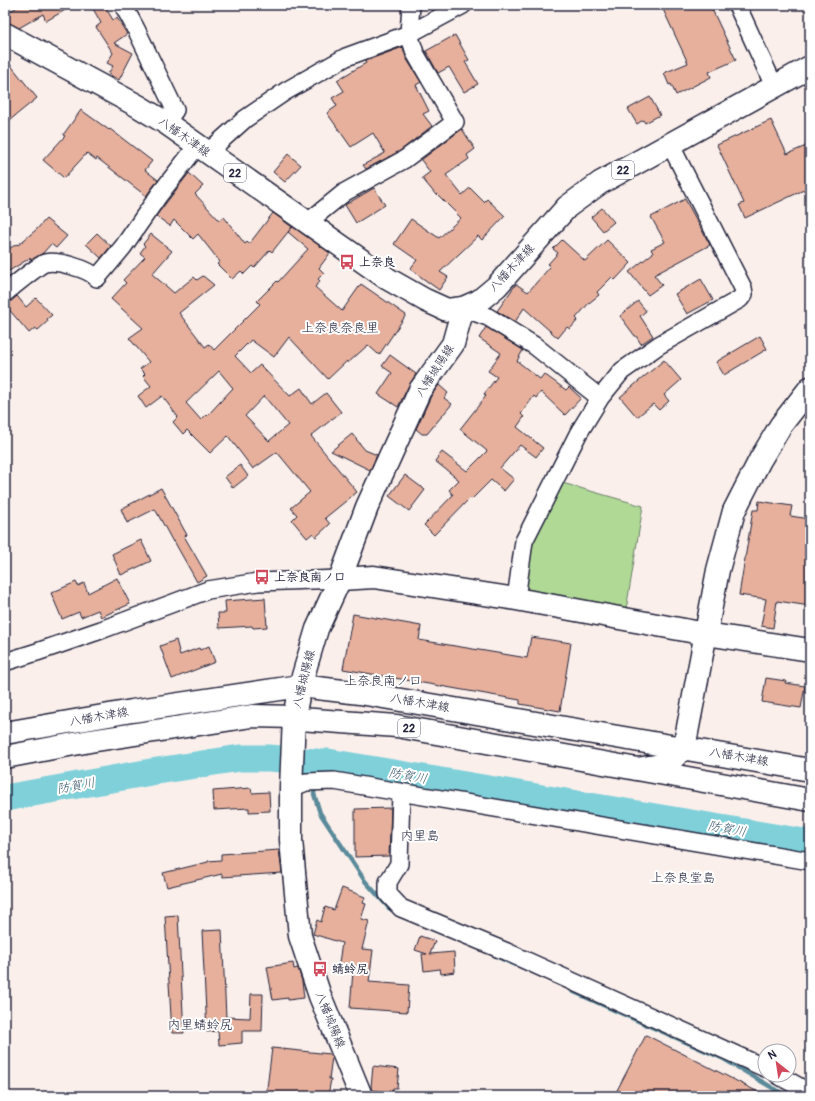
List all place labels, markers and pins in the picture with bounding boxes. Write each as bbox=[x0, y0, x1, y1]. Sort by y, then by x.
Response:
bus stop icon: 上奈良 bbox=[338, 253, 356, 271]
place label: 上奈良 bbox=[359, 255, 395, 270]
bus stop icon: 上奈良南ノ口 bbox=[253, 568, 271, 586]
place label: 上奈良南ノ口 bbox=[274, 570, 346, 585]
bus stop icon: 蜻蛉尻 bbox=[311, 960, 329, 978]
place label: 蜻蛉尻 bbox=[332, 962, 368, 977]

